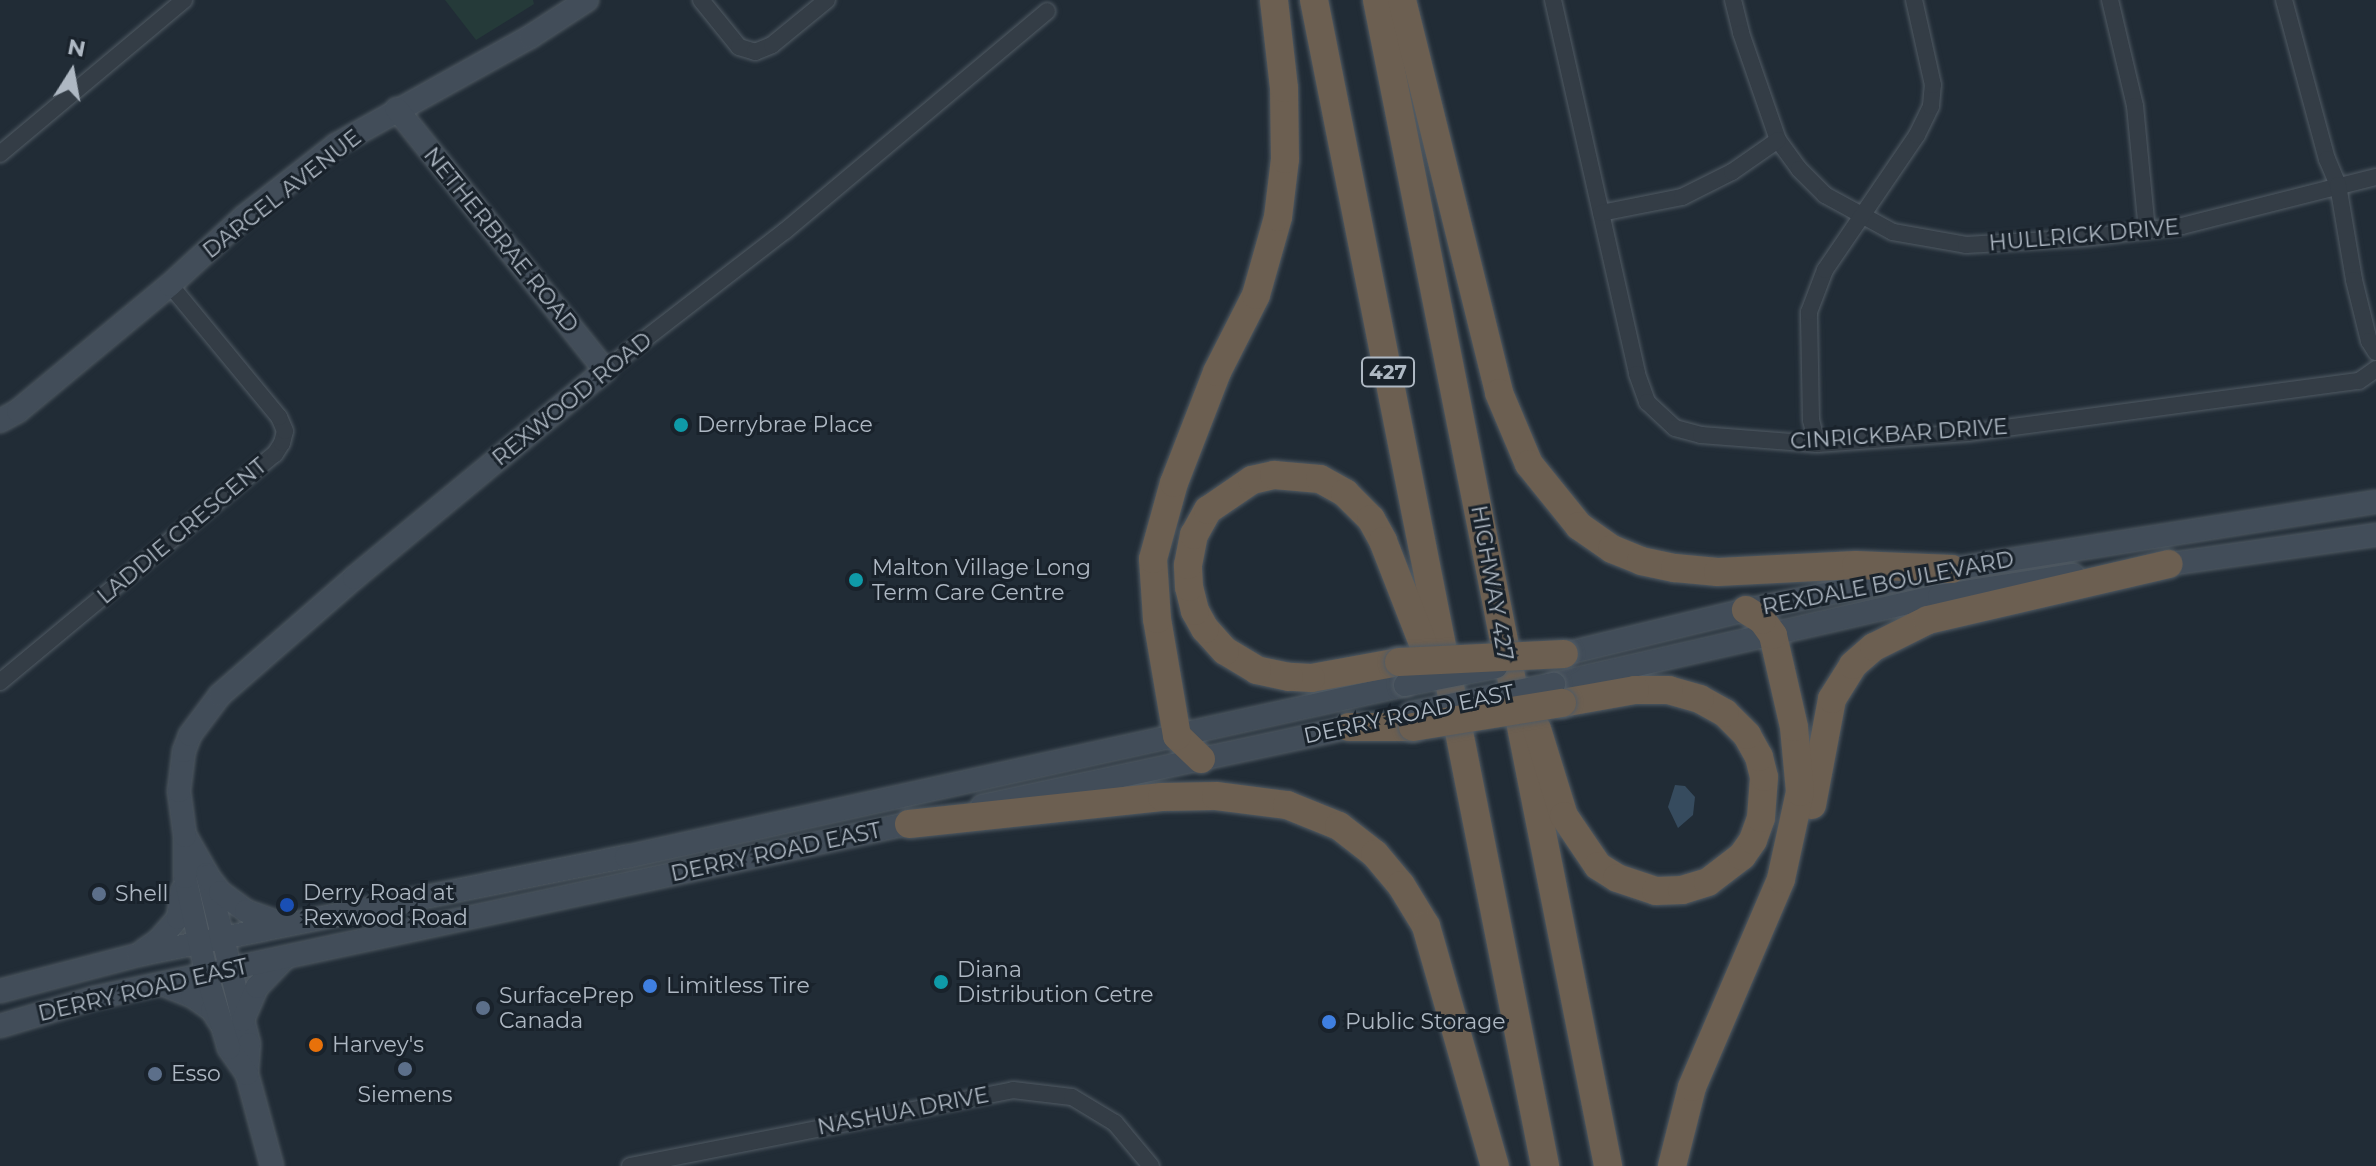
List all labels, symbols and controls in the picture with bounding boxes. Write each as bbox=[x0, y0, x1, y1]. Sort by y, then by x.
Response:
north arrow bbox=[32, 32, 112, 112]
text: N bbox=[65, 33, 88, 63]
street label: DARCEL AVENUE bbox=[198, 124, 366, 264]
street label: NETHERBRAE ROAD bbox=[418, 142, 584, 338]
street label: HULLRICK DRIVE bbox=[1988, 214, 2180, 256]
street label: REXWOOD ROAD bbox=[487, 327, 657, 471]
road number: 427 bbox=[1360, 356, 1416, 388]
place label: Derrybrae Place bbox=[697, 412, 873, 438]
street label: CINRICKBAR DRIVE bbox=[1789, 413, 2009, 455]
marker: Derrybrae Place bbox=[672, 416, 690, 434]
street label: LADDIE CRESCENT bbox=[92, 453, 272, 609]
street label: HIGHWAY 427 bbox=[1465, 503, 1519, 663]
street label: REXDALE BOULEVARD bbox=[1760, 546, 2016, 620]
place label: Malton Village Long Term Care Centre bbox=[872, 554, 1091, 606]
marker: Malton Village Long Term Care Centre bbox=[847, 571, 865, 589]
street label: DERRY ROAD EAST bbox=[1301, 679, 1517, 749]
street label: DERRY ROAD EAST bbox=[668, 817, 884, 887]
place label: Derry Road at Rexwood Road bbox=[303, 879, 468, 930]
place label: Shell bbox=[115, 881, 169, 907]
marker: Shell bbox=[90, 885, 108, 903]
marker: Derry Road at Rexwood Road bbox=[278, 896, 296, 914]
street label: DERRY ROAD EAST bbox=[36, 953, 250, 1027]
place label: Diana Distribution Cetre bbox=[957, 956, 1153, 1008]
place label: Limitless Tire bbox=[666, 973, 810, 999]
marker: Diana Distribution Cetre bbox=[932, 973, 950, 991]
marker: Limitless Tire bbox=[641, 977, 659, 995]
place label: SurfacePrep Canada bbox=[499, 982, 634, 1034]
marker: SurfacePrep Canada bbox=[474, 999, 492, 1017]
place label: Public Storage bbox=[1345, 1009, 1506, 1035]
marker: Public Storage bbox=[1320, 1013, 1338, 1031]
place label: Harvey's bbox=[332, 1032, 424, 1058]
marker: Harvey's bbox=[307, 1036, 325, 1054]
marker: Siemens bbox=[396, 1060, 414, 1078]
place label: Esso bbox=[171, 1061, 221, 1087]
marker: Esso bbox=[146, 1065, 164, 1083]
street label: NASHUA DRIVE bbox=[815, 1081, 991, 1141]
place label: Siemens bbox=[358, 1082, 452, 1108]

